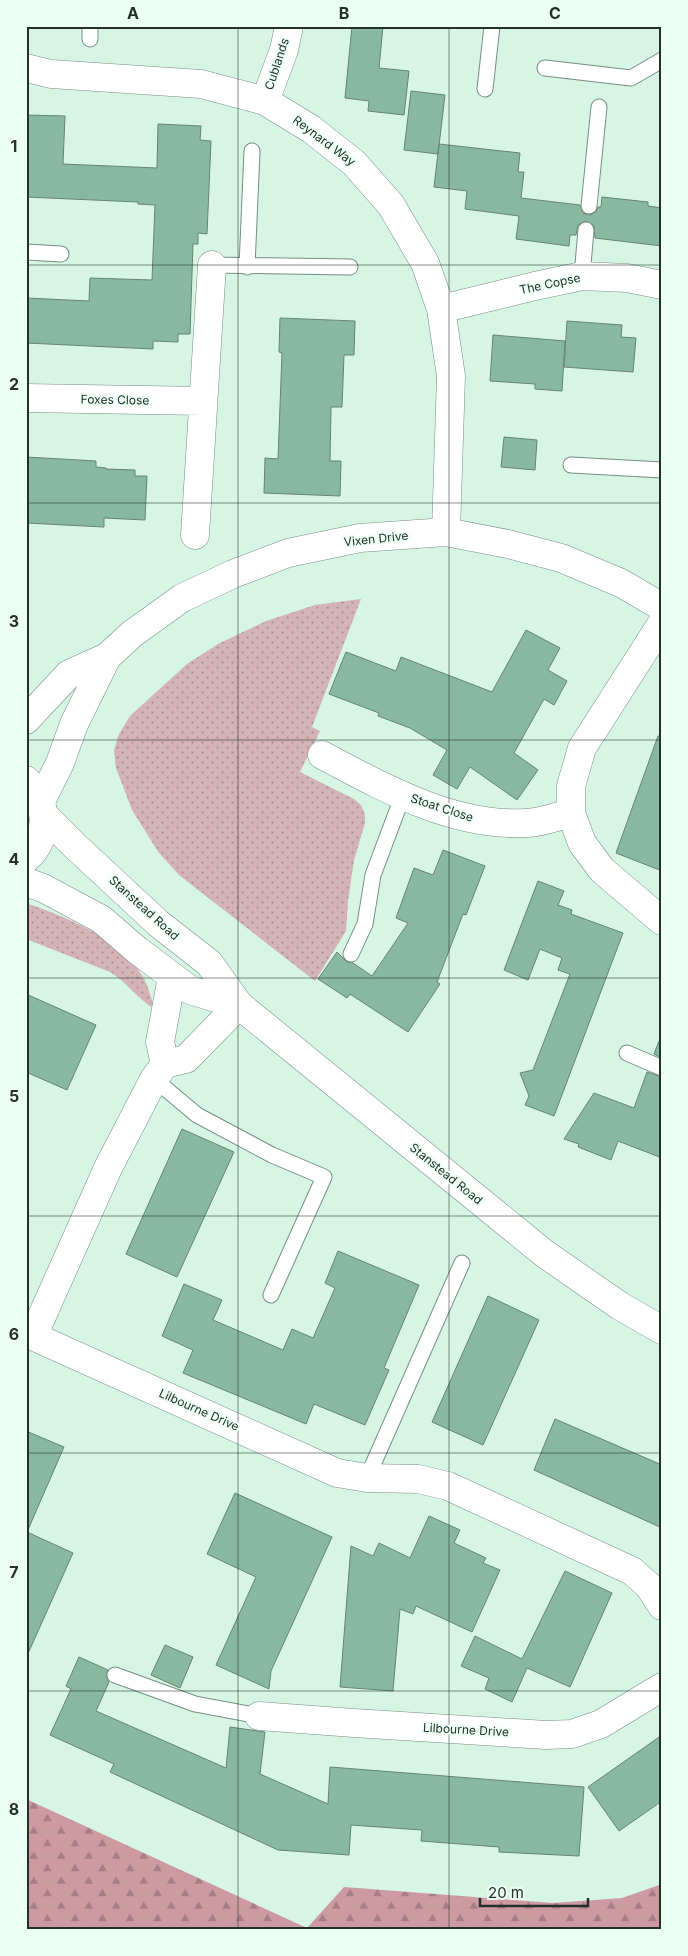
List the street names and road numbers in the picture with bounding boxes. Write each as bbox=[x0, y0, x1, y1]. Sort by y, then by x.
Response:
street label: Cublands bbox=[261, 36, 292, 92]
street label: Reynard Way bbox=[290, 112, 359, 169]
street label: The Copse bbox=[518, 270, 582, 297]
street label: Foxes Close bbox=[81, 391, 149, 408]
street label: Vixen Drive bbox=[343, 528, 409, 549]
street label: Stoat Close bbox=[409, 790, 475, 825]
street label: Stanstead Road bbox=[106, 872, 182, 943]
street label: Stanstead Road bbox=[407, 1140, 486, 1208]
street label: Lilbourne Drive bbox=[157, 1385, 242, 1434]
street label: Lilbourne Drive bbox=[423, 1720, 509, 1739]

